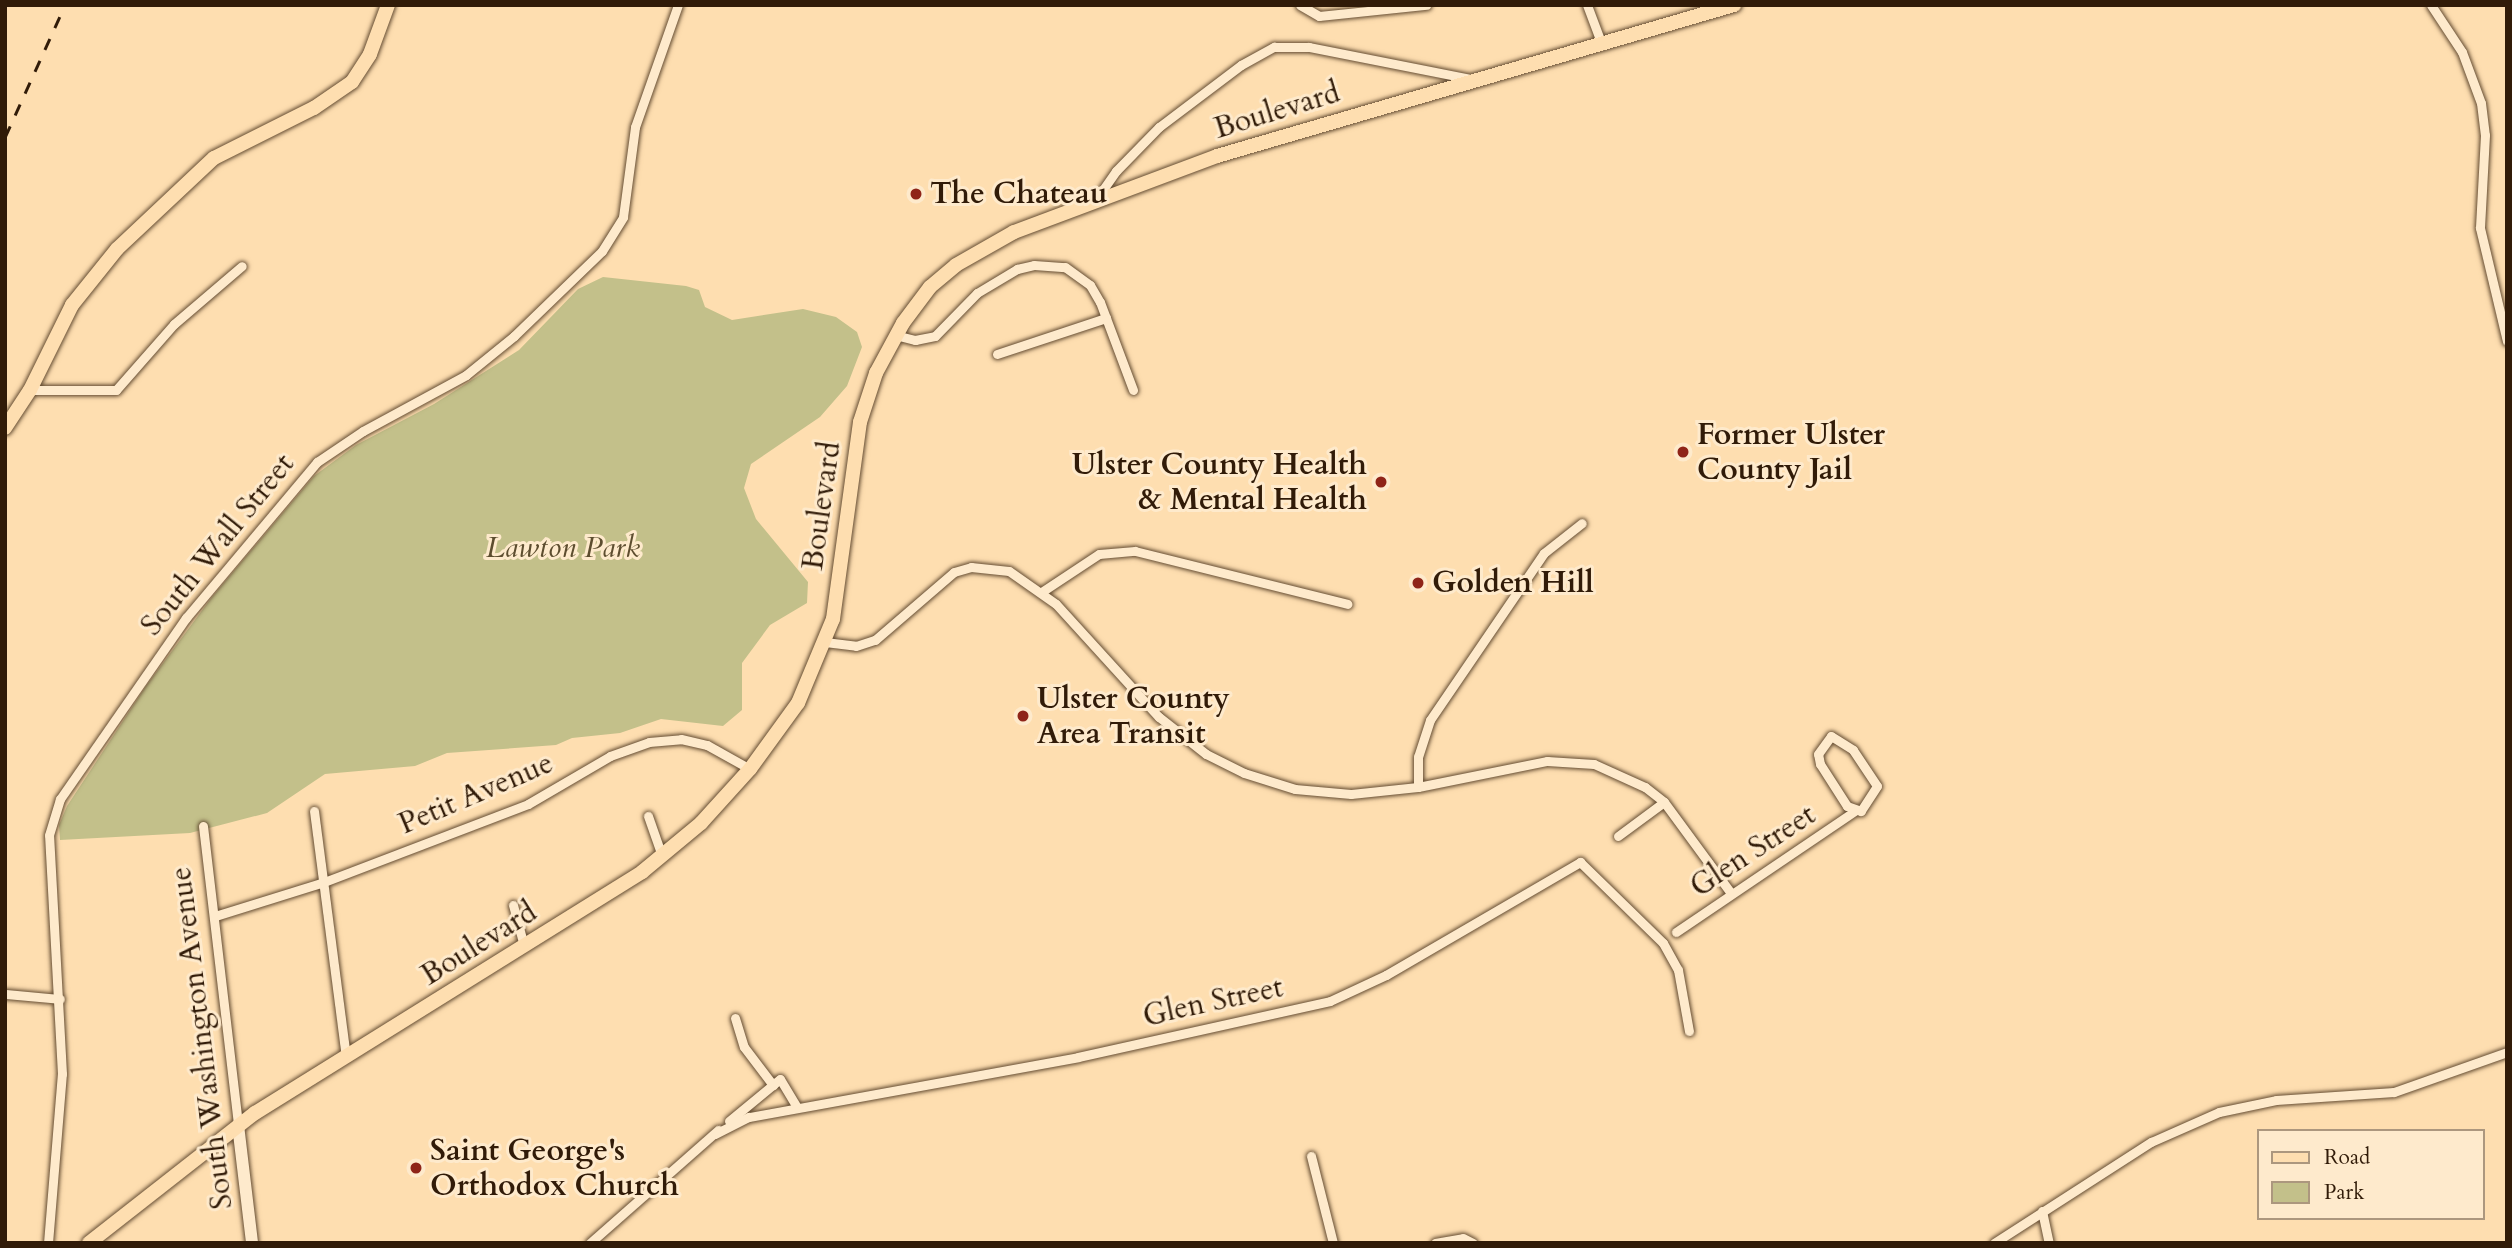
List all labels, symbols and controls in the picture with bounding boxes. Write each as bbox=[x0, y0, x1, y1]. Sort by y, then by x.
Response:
street label: Boulevard bbox=[1210, 75, 1344, 147]
place label: The Chateau bbox=[930, 176, 1108, 212]
marker: The Chateau bbox=[908, 186, 924, 202]
place label: Former Ulster County Jail bbox=[1697, 417, 1885, 488]
street label: Boulevard bbox=[795, 439, 849, 573]
marker: Former Ulster County Jail bbox=[1675, 444, 1691, 460]
street label: South Wall Street bbox=[134, 447, 302, 643]
place label: Ulster County Health & Mental Health bbox=[1072, 447, 1367, 518]
marker: Ulster County Health & Mental Health bbox=[1373, 474, 1389, 490]
park label: Lawton Park bbox=[486, 530, 640, 566]
place label: Golden Hill bbox=[1432, 565, 1594, 601]
marker: Golden Hill bbox=[1410, 575, 1426, 591]
place label: Ulster County Area Transit bbox=[1037, 681, 1230, 752]
marker: Ulster County Area Transit bbox=[1015, 708, 1031, 724]
street label: Petit Avenue bbox=[393, 745, 559, 843]
street label: Glen Street bbox=[1684, 797, 1822, 905]
street label: South Washington Avenue bbox=[163, 865, 241, 1211]
street label: Boulevard bbox=[415, 894, 543, 994]
street label: Glen Street bbox=[1140, 970, 1286, 1034]
legend bbox=[2256, 1129, 2484, 1220]
place label: Saint George's Orthodox Church bbox=[430, 1133, 679, 1204]
text: Road bbox=[2324, 1143, 2370, 1172]
marker: Saint George's Orthodox Church bbox=[408, 1160, 424, 1176]
text: Park bbox=[2324, 1178, 2364, 1207]

